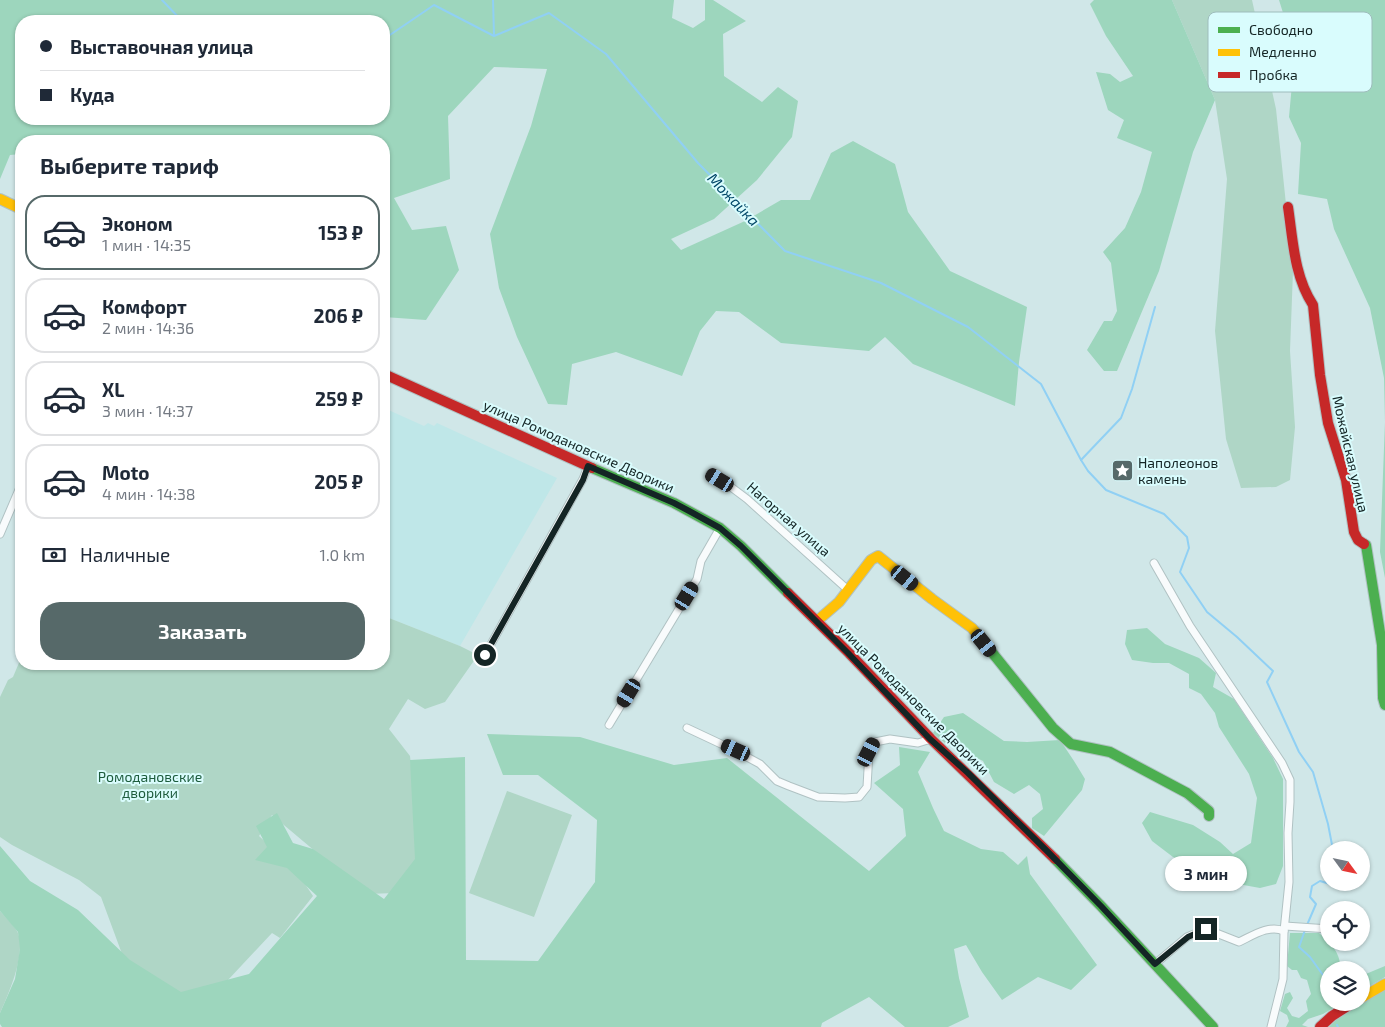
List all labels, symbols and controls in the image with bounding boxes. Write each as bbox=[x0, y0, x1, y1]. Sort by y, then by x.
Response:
legend bbox=[1208, 12, 1372, 92]
text: Свободно bbox=[1249, 21, 1313, 38]
text: Выставочная улица bbox=[70, 35, 253, 58]
text: Медленно bbox=[1249, 43, 1317, 60]
text: Пробка bbox=[1249, 66, 1298, 83]
text: Куда bbox=[70, 83, 115, 106]
text: Выберите тариф bbox=[40, 152, 219, 178]
water label: Можайка bbox=[704, 169, 764, 229]
icon: car bbox=[42, 210, 87, 255]
text: Эконом bbox=[102, 212, 173, 235]
text: 153 ₽ bbox=[318, 221, 363, 244]
text: 1 мин · 14:35 bbox=[102, 235, 191, 254]
icon: car bbox=[42, 293, 87, 338]
text: Комфорт bbox=[102, 295, 187, 318]
text: 206 ₽ bbox=[313, 304, 363, 327]
text: 2 мин · 14:36 bbox=[102, 318, 194, 337]
icon: car bbox=[42, 376, 87, 421]
text: XL bbox=[102, 378, 124, 401]
text: 259 ₽ bbox=[315, 387, 363, 410]
street label: Можайская улица bbox=[1329, 394, 1373, 514]
street label: улица Ромодановские Дворики bbox=[481, 396, 677, 496]
text: 3 мин · 14:37 bbox=[102, 401, 193, 420]
place label: Наполеонов камень bbox=[1138, 454, 1218, 487]
place icon: Наполеонов камень bbox=[1110, 458, 1134, 482]
icon: car bbox=[42, 459, 87, 504]
text: Moto bbox=[102, 461, 150, 484]
car bbox=[703, 466, 736, 494]
text: 205 ₽ bbox=[314, 470, 363, 493]
street label: Нагорная улица bbox=[744, 478, 834, 560]
text: 4 мин · 14:38 bbox=[102, 484, 196, 503]
icon: cash bbox=[40, 541, 68, 569]
text: Наличные bbox=[80, 543, 170, 566]
text: 1.0 km bbox=[320, 545, 365, 564]
car bbox=[888, 563, 921, 593]
car bbox=[672, 579, 701, 613]
button: Заказать bbox=[40, 602, 365, 660]
street label: улица Ромодановские Дворики bbox=[835, 620, 993, 778]
car bbox=[968, 627, 999, 659]
route start bbox=[474, 644, 496, 666]
car bbox=[614, 676, 643, 710]
car bbox=[855, 735, 882, 769]
car bbox=[719, 737, 752, 763]
park label: Ромодановские дворики bbox=[98, 768, 202, 801]
north arrow bbox=[1320, 841, 1370, 891]
map controls bbox=[1320, 841, 1370, 1011]
callout: 3 мин bbox=[1165, 856, 1247, 892]
text: 3 мин bbox=[1184, 864, 1228, 883]
button: locate bbox=[1320, 901, 1370, 951]
route end bbox=[1195, 918, 1217, 940]
button: layers bbox=[1320, 961, 1370, 1011]

